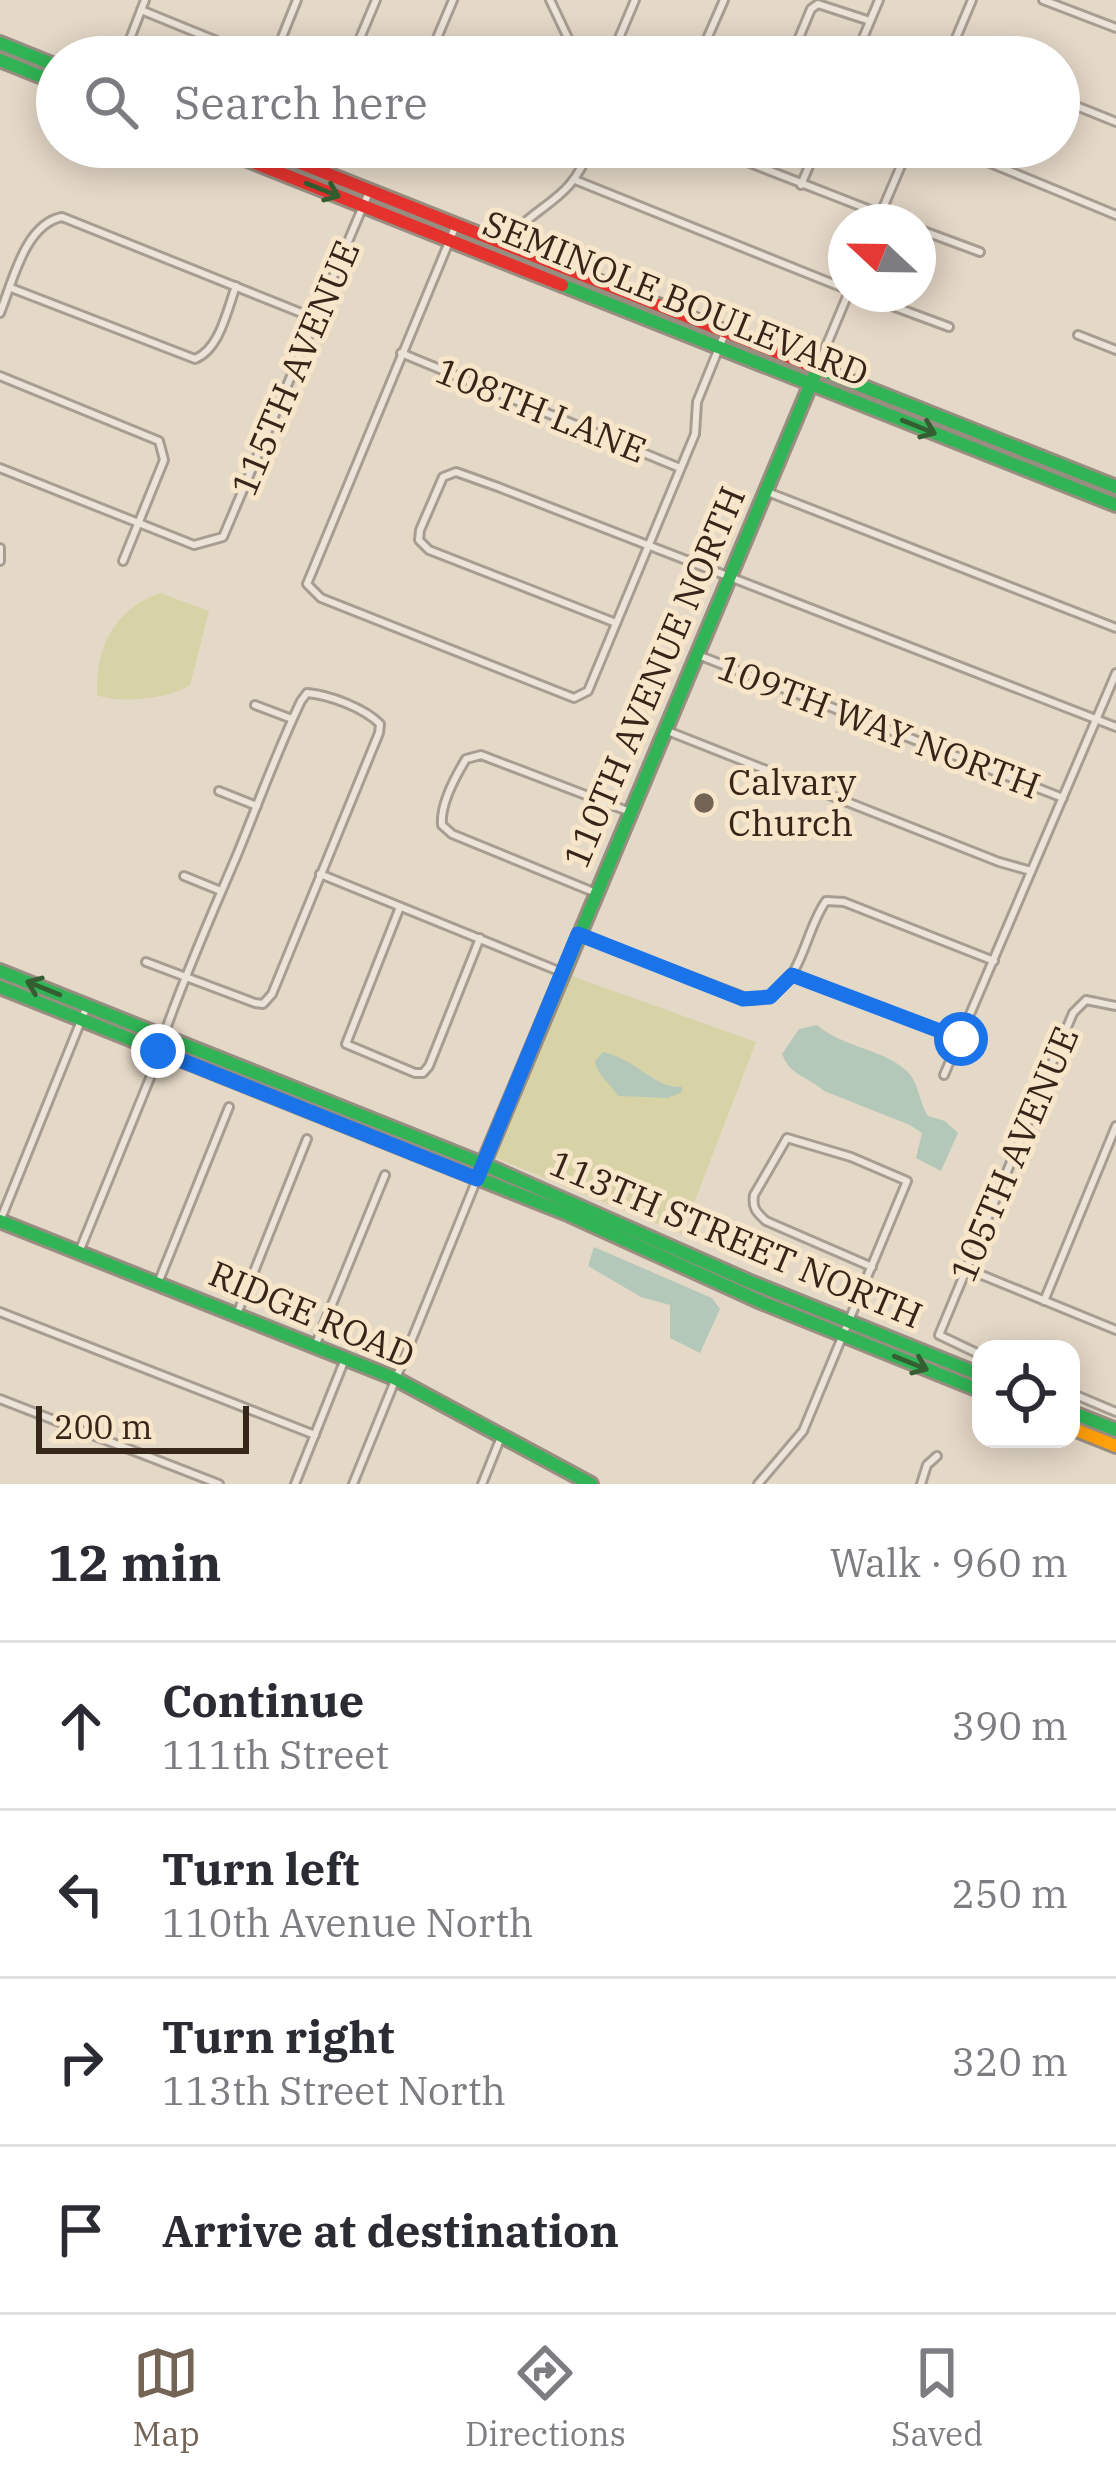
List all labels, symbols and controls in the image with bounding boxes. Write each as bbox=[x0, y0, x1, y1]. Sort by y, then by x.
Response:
search box bbox=[36, 36, 1080, 168]
icon: search bbox=[78, 69, 144, 135]
text: Search here bbox=[174, 73, 428, 131]
one-way arrow bbox=[304, 181, 341, 203]
street label: SEMINOLE BOULEVARD bbox=[477, 199, 876, 396]
north arrow bbox=[828, 204, 936, 312]
street label: 115TH AVENUE bbox=[220, 233, 369, 502]
street label: 108TH LANE bbox=[429, 346, 653, 473]
one-way arrow bbox=[900, 418, 937, 439]
street label: 110TH AVENUE NORTH bbox=[552, 479, 755, 875]
street label: 109TH WAY NORTH bbox=[711, 642, 1047, 809]
place label: Calvary Church bbox=[728, 758, 857, 846]
marker: Calvary Church bbox=[691, 790, 717, 816]
one-way arrow bbox=[26, 976, 63, 997]
route start bbox=[934, 1012, 988, 1066]
street label: 105TH AVENUE bbox=[939, 1019, 1088, 1288]
route end bbox=[131, 1024, 185, 1078]
street label: 113TH STREET NORTH bbox=[543, 1139, 930, 1338]
street label: RIDGE ROAD bbox=[202, 1249, 422, 1378]
map controls bbox=[972, 1340, 1080, 1448]
button: locate bbox=[972, 1340, 1080, 1448]
one-way arrow bbox=[891, 1354, 928, 1375]
scale bar bbox=[36, 1400, 249, 1453]
text: 200 m bbox=[54, 1405, 153, 1448]
text: 12 min bbox=[48, 1529, 221, 1595]
text: Walk · 960 m bbox=[830, 1537, 1068, 1588]
text: Continue bbox=[162, 1671, 364, 1729]
icon: ahead bbox=[48, 1693, 114, 1759]
text: 390 m bbox=[952, 1700, 1068, 1751]
text: 111th Street bbox=[162, 1729, 389, 1780]
text: Turn left bbox=[162, 1839, 359, 1897]
icon: left bbox=[48, 1861, 114, 1927]
text: 250 m bbox=[952, 1868, 1068, 1919]
text: 110th Avenue North bbox=[162, 1897, 533, 1948]
text: Turn right bbox=[162, 2007, 394, 2065]
icon: right bbox=[48, 2029, 114, 2095]
text: 320 m bbox=[952, 2036, 1068, 2087]
text: 113th Street North bbox=[162, 2065, 506, 2116]
icon: arrive bbox=[48, 2197, 114, 2263]
text: Arrive at destination bbox=[162, 2201, 619, 2259]
tab: Map bbox=[133, 2340, 200, 2455]
tab: Directions bbox=[465, 2340, 626, 2455]
tab: Saved bbox=[891, 2340, 983, 2455]

